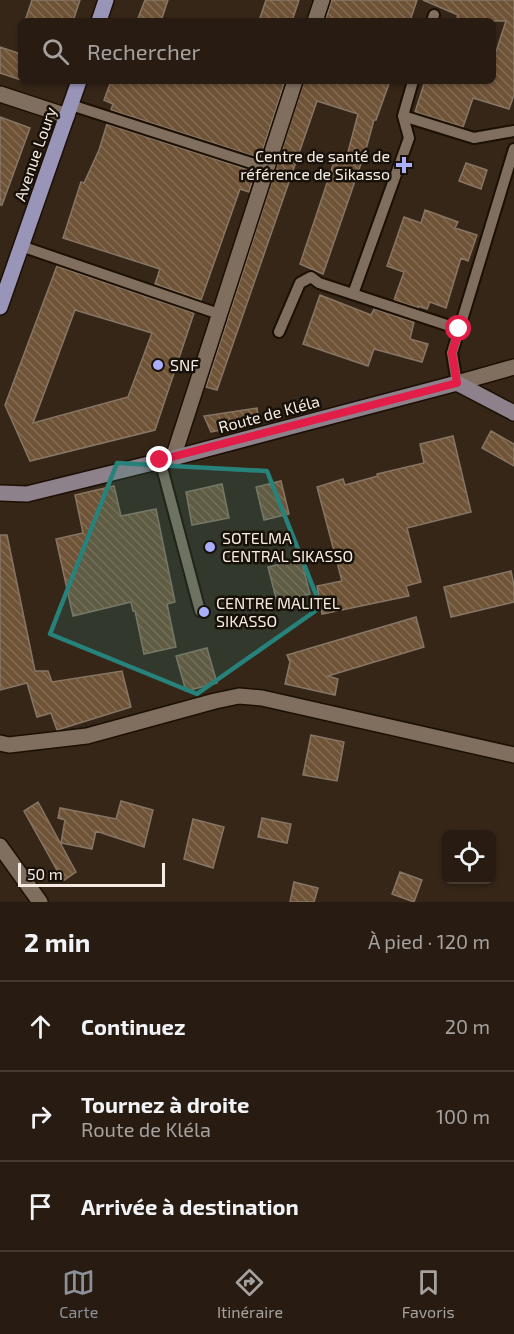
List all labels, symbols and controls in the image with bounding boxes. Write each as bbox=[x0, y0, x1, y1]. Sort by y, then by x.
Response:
search box bbox=[18, 18, 496, 84]
icon: search bbox=[39, 35, 72, 68]
text: Rechercher bbox=[87, 38, 200, 64]
street label: Avenue Loury bbox=[10, 104, 60, 203]
place label: Centre de santé de référence de Sikasso bbox=[240, 146, 390, 183]
marker: Centre de santé de référence de Sikasso bbox=[395, 156, 413, 174]
route start bbox=[445, 315, 471, 341]
place label: SNF bbox=[170, 355, 199, 374]
marker: SNF bbox=[151, 358, 165, 372]
street label: Route de Kléla bbox=[216, 391, 322, 436]
route end bbox=[146, 446, 172, 472]
place label: SOTELMA CENTRAL SIKASSO bbox=[222, 528, 353, 565]
marker: SOTELMA CENTRAL SIKASSO bbox=[203, 540, 217, 554]
place label: CENTRE MALITEL SIKASSO bbox=[216, 593, 340, 630]
marker: CENTRE MALITEL SIKASSO bbox=[197, 605, 211, 619]
map controls bbox=[442, 830, 496, 884]
button: locate bbox=[442, 830, 496, 884]
scale bar bbox=[18, 860, 165, 888]
text: 50 m bbox=[27, 864, 63, 883]
text: 2 min bbox=[24, 926, 90, 957]
text: À pied · 120 m bbox=[368, 929, 490, 953]
icon: ahead bbox=[24, 1010, 57, 1043]
text: Continuez bbox=[81, 1013, 185, 1039]
text: 20 m bbox=[445, 1014, 490, 1038]
text: Tournez à droite bbox=[81, 1091, 250, 1117]
icon: right bbox=[24, 1100, 57, 1133]
text: 100 m bbox=[436, 1104, 490, 1128]
text: Route de Kléla bbox=[81, 1117, 211, 1141]
icon: arrive bbox=[24, 1190, 57, 1223]
text: Arrivée à destination bbox=[81, 1193, 299, 1219]
tab: Carte bbox=[59, 1266, 98, 1321]
tab: Itinéraire bbox=[217, 1266, 283, 1321]
tab: Favoris bbox=[402, 1266, 455, 1321]

